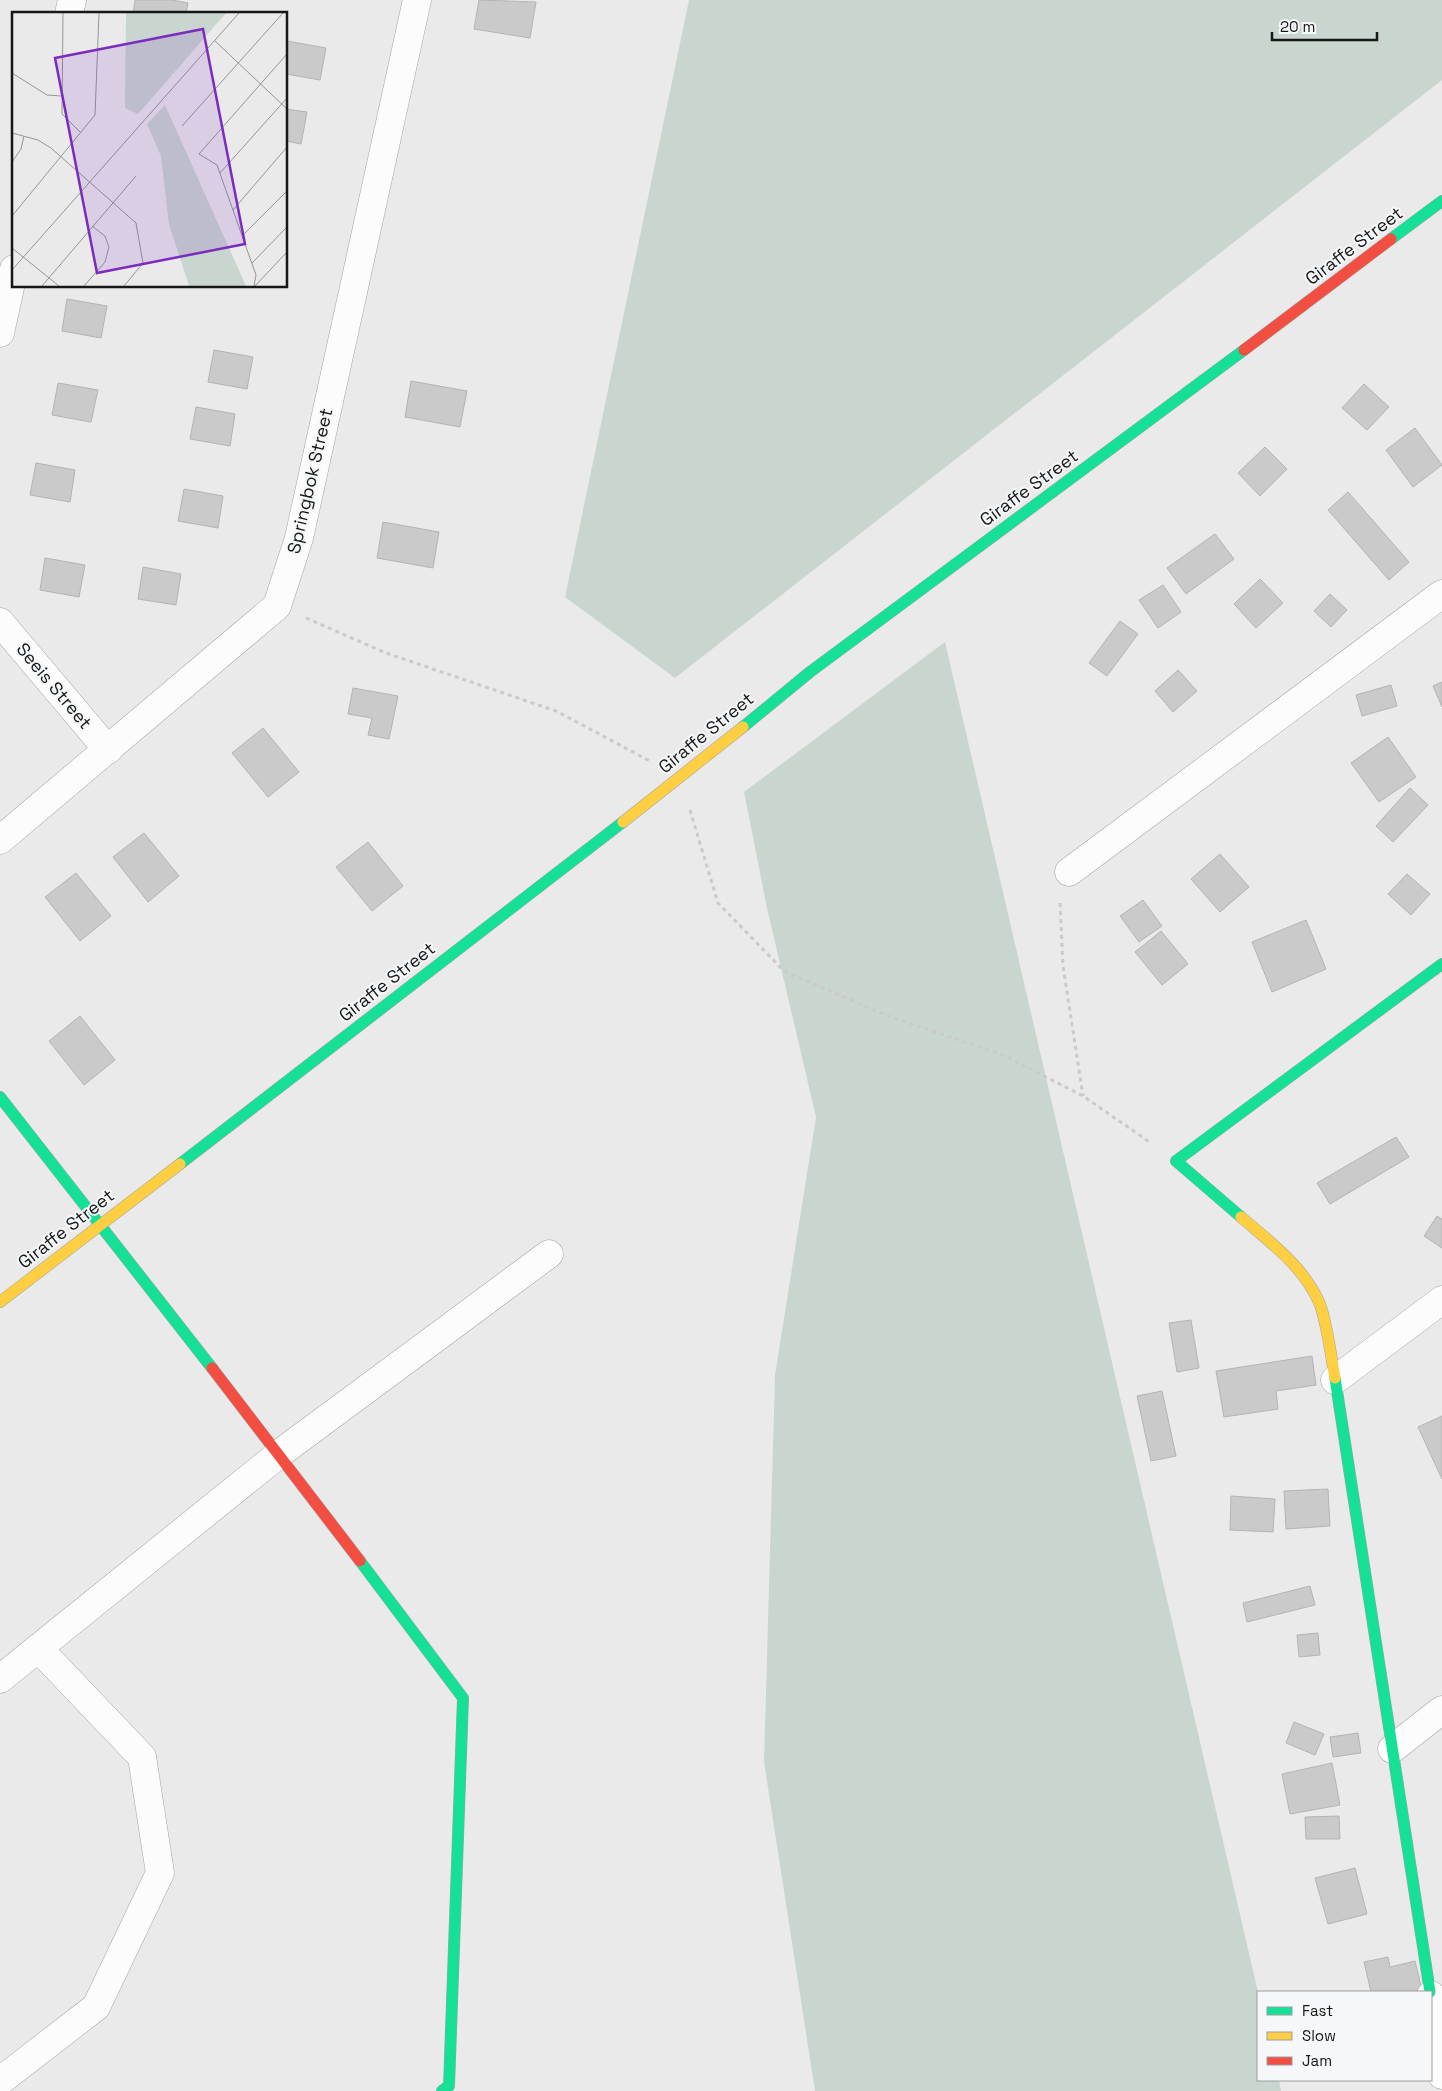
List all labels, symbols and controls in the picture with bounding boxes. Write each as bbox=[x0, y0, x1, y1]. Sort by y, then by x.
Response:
scale bar bbox=[1272, 10, 1377, 42]
inset map bbox=[12, 12, 288, 288]
text: 20 m bbox=[1280, 17, 1315, 36]
street label: Giraffe Street bbox=[1300, 201, 1407, 290]
street label: Springbok Street bbox=[282, 406, 337, 556]
street label: Giraffe Street bbox=[975, 444, 1082, 531]
street label: Seeis Street bbox=[12, 638, 97, 734]
street label: Giraffe Street bbox=[653, 687, 758, 778]
street label: Giraffe Street bbox=[334, 937, 440, 1026]
street label: Giraffe Street bbox=[13, 1184, 119, 1273]
legend bbox=[1257, 1991, 1432, 2081]
text: Fast bbox=[1302, 2001, 1333, 2020]
text: Slow bbox=[1302, 2026, 1336, 2045]
text: Jam bbox=[1302, 2051, 1332, 2070]

